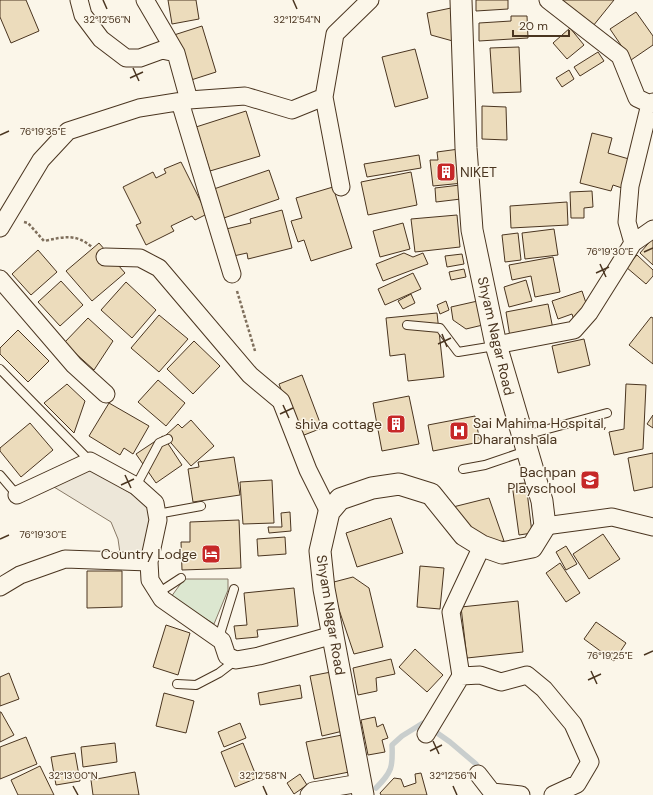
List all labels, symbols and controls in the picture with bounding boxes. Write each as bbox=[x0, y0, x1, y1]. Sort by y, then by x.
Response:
scale bar bbox=[513, 12, 569, 38]
text: 32°12'56"N bbox=[83, 13, 131, 26]
text: 32°12'54"N bbox=[273, 13, 321, 26]
text: 20 m bbox=[519, 18, 548, 34]
text: 76°19'35"E bbox=[20, 125, 66, 138]
building icon: NIKET bbox=[435, 161, 457, 183]
place label: NIKET bbox=[460, 163, 497, 181]
text: 76°19'30"E bbox=[586, 245, 634, 258]
street label: Shyam Nagar Road bbox=[474, 275, 518, 397]
building icon: shiva cottage bbox=[385, 413, 407, 435]
place label: Sai Mahima Hospital, Dharamshala bbox=[473, 414, 607, 448]
place label: shiva cottage bbox=[295, 415, 382, 433]
hospital icon: Sai Mahima Hospital, Dharamshala bbox=[448, 420, 470, 442]
place label: Bachpan Playschool bbox=[507, 463, 576, 497]
school or university icon: Bachpan Playschool bbox=[579, 469, 601, 491]
text: 76°19'30"E bbox=[19, 528, 67, 541]
hotel icon: Country Lodge bbox=[200, 543, 222, 565]
place label: Country Lodge bbox=[101, 545, 197, 563]
street label: Shyam Nagar Road bbox=[313, 554, 349, 676]
text: 76°19'25"E bbox=[587, 649, 633, 662]
text: 32°13'00"N bbox=[48, 769, 98, 782]
text: 32°12'58"N bbox=[239, 769, 287, 782]
text: 32°12'56"N bbox=[429, 769, 477, 782]

